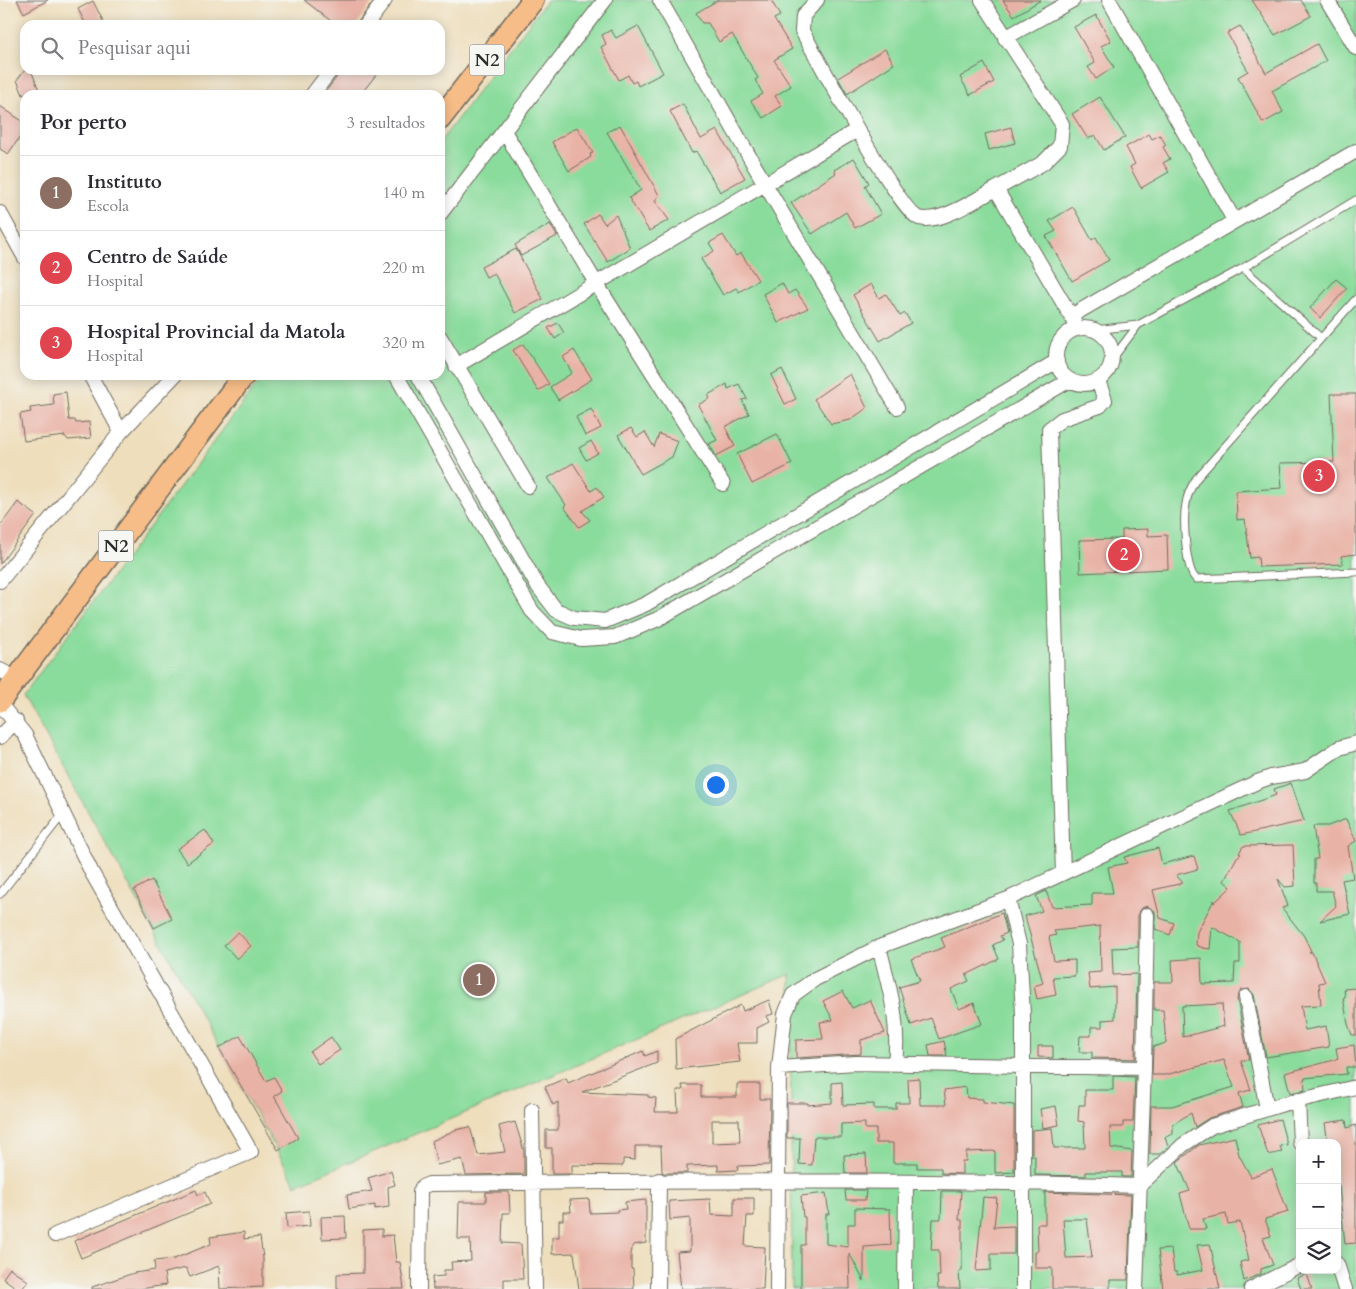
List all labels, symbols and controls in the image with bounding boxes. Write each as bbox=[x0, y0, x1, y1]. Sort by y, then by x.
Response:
search box bbox=[20, 20, 445, 75]
icon: search bbox=[38, 34, 66, 62]
text: Pesquisar aqui bbox=[78, 35, 191, 61]
road number: N2 bbox=[470, 44, 504, 76]
text: Por perto bbox=[40, 108, 127, 137]
text: 3 resultados bbox=[347, 112, 425, 134]
text: Instituto bbox=[87, 169, 162, 195]
text: 1 bbox=[52, 182, 60, 204]
text: 140 m bbox=[383, 182, 425, 204]
text: Escola bbox=[87, 195, 129, 217]
text: Centro de Saúde bbox=[87, 244, 228, 270]
text: 2 bbox=[52, 257, 60, 279]
text: 220 m bbox=[383, 257, 425, 279]
text: Hospital bbox=[87, 270, 143, 292]
text: Hospital Provincial da Matola bbox=[87, 319, 345, 345]
text: 3 bbox=[52, 332, 60, 354]
text: 320 m bbox=[383, 332, 425, 354]
text: Hospital bbox=[87, 345, 143, 367]
pin: 3 bbox=[1303, 457, 1335, 495]
road number: N2 bbox=[98, 530, 134, 562]
pin: 2 bbox=[1108, 536, 1140, 574]
your location bbox=[703, 772, 729, 798]
pin: 1 bbox=[463, 961, 495, 999]
map controls bbox=[1296, 1139, 1341, 1274]
button: + bbox=[1296, 1139, 1341, 1184]
button: − bbox=[1296, 1184, 1341, 1229]
button: layers bbox=[1296, 1229, 1341, 1274]

